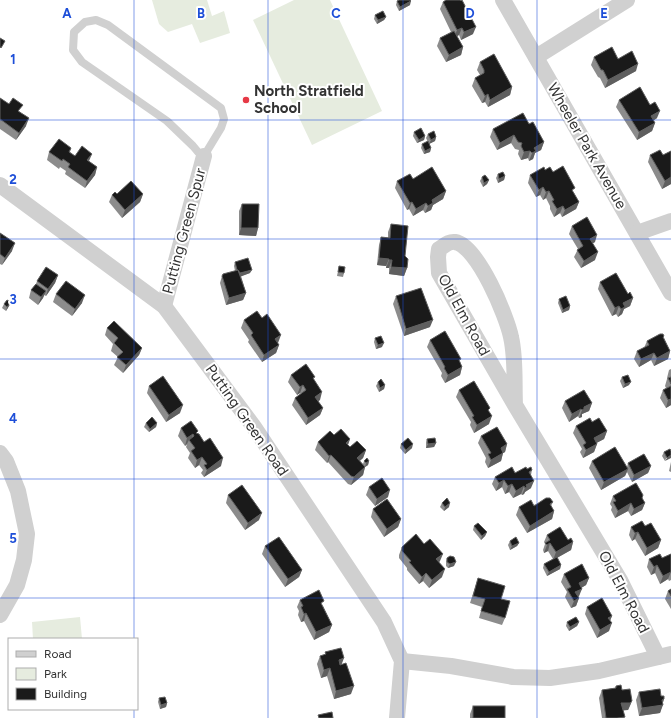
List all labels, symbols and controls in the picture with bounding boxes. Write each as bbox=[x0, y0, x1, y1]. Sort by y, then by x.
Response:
text: A bbox=[62, 6, 72, 21]
text: B bbox=[197, 6, 205, 21]
text: C bbox=[331, 6, 341, 21]
text: D bbox=[465, 6, 475, 21]
text: E bbox=[600, 6, 608, 21]
text: 1 bbox=[10, 52, 16, 67]
street label: Wheeler Park Avenue bbox=[544, 80, 630, 212]
place label: North Stratfield School bbox=[254, 82, 364, 117]
marker: North Stratfield School bbox=[241, 95, 251, 105]
street label: Putting Green Spur bbox=[159, 166, 209, 296]
text: 2 bbox=[9, 172, 17, 187]
street label: Old Elm Road bbox=[434, 271, 494, 359]
text: 3 bbox=[9, 292, 17, 307]
street label: Putting Green Road bbox=[202, 361, 292, 479]
text: 4 bbox=[9, 411, 17, 426]
text: 5 bbox=[9, 531, 17, 546]
street label: Old Elm Road bbox=[595, 548, 653, 636]
legend bbox=[8, 638, 138, 710]
text: Road bbox=[44, 647, 72, 661]
text: Park bbox=[44, 667, 67, 681]
text: Building bbox=[44, 687, 87, 701]

